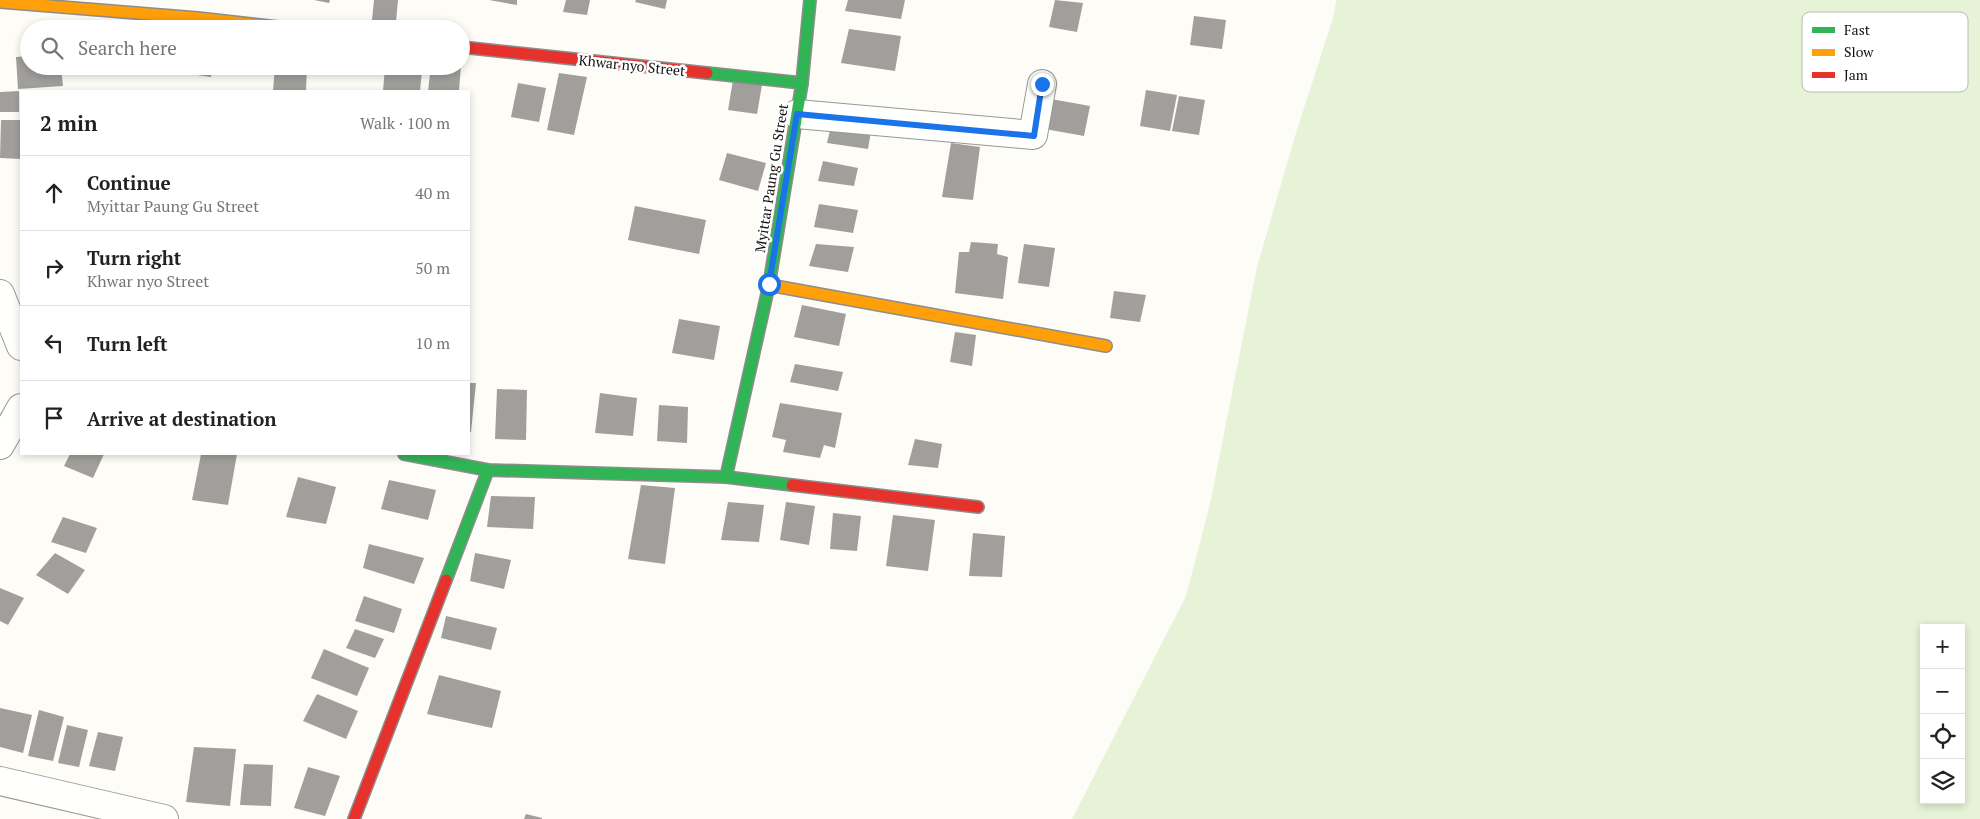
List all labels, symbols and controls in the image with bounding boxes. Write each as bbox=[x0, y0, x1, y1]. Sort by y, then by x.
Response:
legend bbox=[1802, 12, 1968, 92]
search box bbox=[20, 20, 470, 75]
text: Fast bbox=[1844, 20, 1871, 39]
icon: search bbox=[38, 34, 66, 62]
text: Search here bbox=[78, 35, 177, 60]
text: Slow bbox=[1844, 42, 1874, 61]
street label: Khwar nyo Street bbox=[578, 50, 687, 80]
text: Jam bbox=[1844, 65, 1868, 84]
route end bbox=[1031, 73, 1054, 96]
street label: Myittar Paung Gu Street bbox=[750, 101, 792, 254]
text: 2 min bbox=[40, 109, 97, 137]
text: Walk · 100 m bbox=[360, 112, 450, 134]
text: Continue bbox=[87, 170, 171, 195]
icon: ahead bbox=[40, 179, 68, 207]
text: 40 m bbox=[415, 182, 450, 204]
text: Myittar Paung Gu Street bbox=[87, 195, 259, 217]
text: Turn right bbox=[87, 245, 181, 270]
icon: right bbox=[40, 254, 68, 282]
text: 50 m bbox=[415, 257, 450, 279]
text: Khwar nyo Street bbox=[87, 270, 209, 292]
route start bbox=[758, 273, 781, 296]
icon: left bbox=[40, 329, 68, 357]
text: Turn left bbox=[87, 331, 168, 356]
text: 10 m bbox=[415, 332, 450, 354]
icon: arrive bbox=[40, 404, 68, 432]
text: Arrive at destination bbox=[87, 406, 276, 431]
map controls bbox=[1920, 624, 1965, 804]
button: + bbox=[1920, 624, 1965, 669]
button: − bbox=[1920, 669, 1965, 714]
button: locate bbox=[1920, 714, 1965, 759]
button: layers bbox=[1920, 759, 1965, 804]

